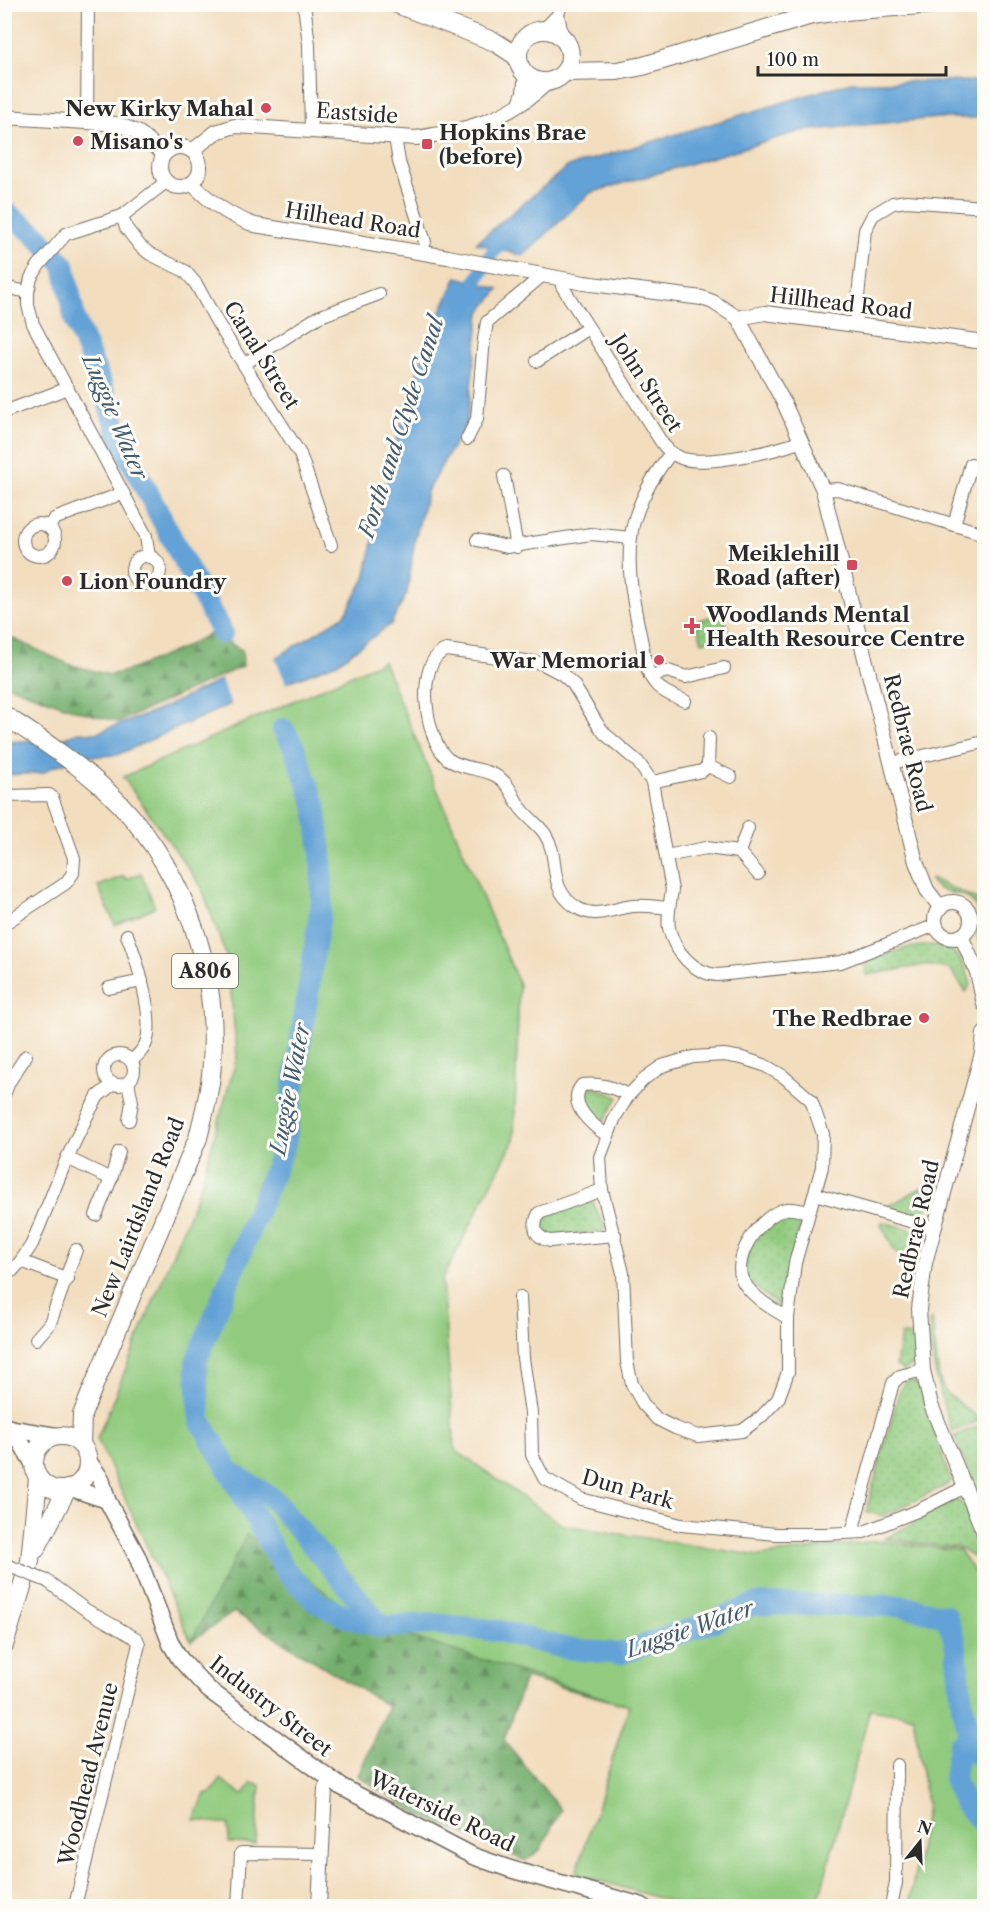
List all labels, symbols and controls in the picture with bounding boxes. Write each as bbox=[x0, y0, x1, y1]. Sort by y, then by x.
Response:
scale bar bbox=[758, 39, 946, 77]
text: 100 m bbox=[767, 49, 819, 71]
place label: New Kirky Mahal bbox=[65, 96, 254, 121]
street label: Eastside bbox=[315, 98, 399, 128]
marker: New Kirky Mahal bbox=[259, 101, 273, 115]
place label: Hopkins Brae (before) bbox=[439, 120, 586, 169]
place label: Misano's bbox=[90, 129, 183, 154]
marker: Misano's bbox=[71, 134, 85, 148]
marker: Hopkins Brae (before) bbox=[420, 137, 434, 151]
street label: Hilhead Road bbox=[283, 197, 423, 243]
street label: Hillhead Road bbox=[768, 282, 914, 324]
street label: Canal Street bbox=[219, 296, 305, 414]
water label: Forth and Clyde Canal bbox=[352, 310, 450, 543]
street label: John Street bbox=[605, 327, 688, 437]
water label: Luggie Water bbox=[76, 348, 154, 485]
place label: Meiklehill Road (after) bbox=[715, 541, 840, 590]
marker: Meiklehill Road (after) bbox=[845, 558, 859, 572]
place label: Lion Foundry bbox=[79, 569, 227, 594]
marker: Lion Foundry bbox=[60, 574, 74, 588]
place label: Woodlands Mental Health Resource Centre bbox=[705, 602, 965, 651]
marker: Woodlands Mental Health Resource Centre bbox=[683, 617, 701, 635]
place label: War Memorial bbox=[489, 648, 647, 673]
marker: War Memorial bbox=[652, 653, 666, 667]
street label: Redbrae Road bbox=[879, 671, 937, 815]
road number: A806 bbox=[172, 954, 238, 988]
place label: The Redbrae bbox=[773, 1006, 912, 1031]
marker: The Redbrae bbox=[917, 1011, 931, 1025]
water label: Luggie Water bbox=[264, 1019, 316, 1159]
street label: New Lairdsland Road bbox=[86, 1113, 190, 1320]
street label: Redbrae Road bbox=[888, 1157, 944, 1301]
street label: Dun Park bbox=[579, 1464, 678, 1514]
water label: Luggie Water bbox=[621, 1594, 759, 1664]
street label: Industry Street bbox=[205, 1651, 338, 1762]
street label: Woodhead Avenue bbox=[53, 1680, 123, 1869]
street label: Waterside Road bbox=[365, 1765, 519, 1857]
north arrow bbox=[890, 1812, 950, 1872]
text: N bbox=[915, 1816, 934, 1839]

